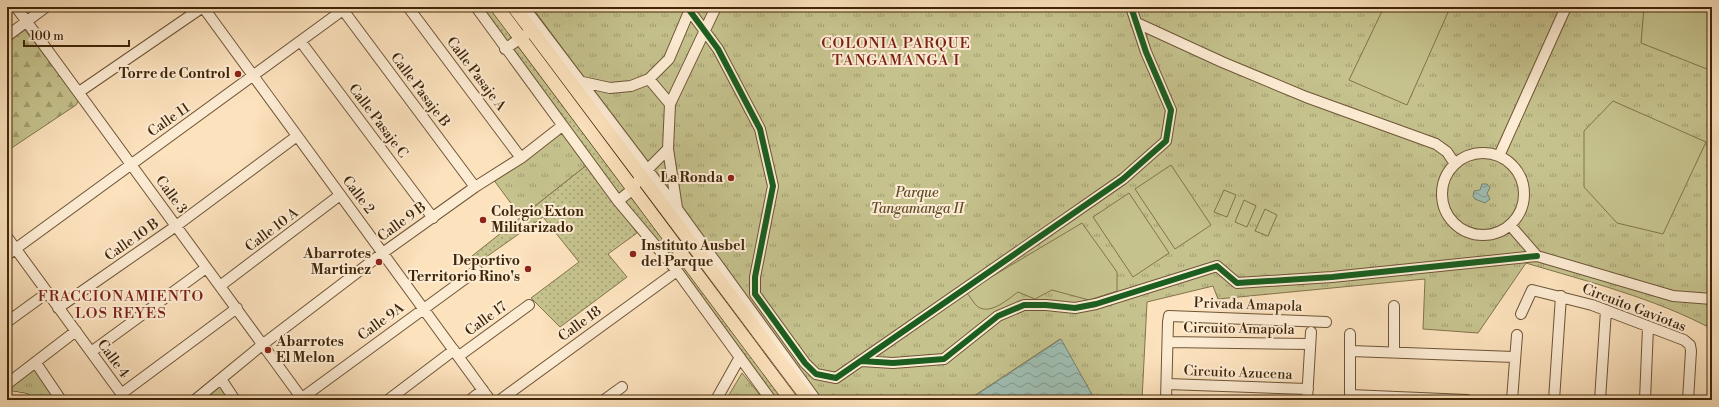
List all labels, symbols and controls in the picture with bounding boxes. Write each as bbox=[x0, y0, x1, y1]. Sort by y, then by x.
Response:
scale bar bbox=[24, 22, 129, 48]
text: 100 m bbox=[30, 29, 64, 44]
street label: Calle Pasaje A bbox=[442, 33, 510, 115]
district label: COLONIA PARQUE TANGAMANGA I bbox=[821, 34, 971, 70]
street label: Calle Pasaje B bbox=[386, 49, 454, 131]
place label: Torre de Control bbox=[119, 65, 230, 83]
marker: Torre de Control bbox=[233, 69, 243, 79]
street label: Calle Pasaje C bbox=[344, 80, 412, 162]
street label: Calle 11 bbox=[144, 99, 194, 141]
place label: La Ronda bbox=[660, 169, 723, 187]
street label: Calle 3 bbox=[151, 172, 191, 218]
street label: Calle 2 bbox=[338, 172, 378, 218]
marker: La Ronda bbox=[726, 173, 736, 183]
park label: Parque Tangamanga II bbox=[871, 184, 965, 218]
street label: Calle 9 B bbox=[374, 198, 430, 246]
place label: Colegio Exton Militarizado bbox=[491, 203, 584, 237]
street label: Calle 10 A bbox=[242, 204, 303, 256]
street label: Calle 10 B bbox=[101, 215, 163, 265]
marker: Colegio Exton Militarizado bbox=[478, 215, 488, 225]
place label: Instituto Ausbel del Parque bbox=[641, 237, 746, 271]
place label: Abarrotes Martinez bbox=[302, 245, 371, 279]
marker: Instituto Ausbel del Parque bbox=[628, 249, 638, 259]
place label: Deportivo Territorio Rino's bbox=[408, 252, 520, 286]
marker: Abarrotes Martinez bbox=[374, 257, 384, 267]
marker: Deportivo Territorio Rino's bbox=[523, 264, 533, 274]
street label: Circuito Gaviotas bbox=[1579, 280, 1689, 336]
district label: FRACCIONAMIENTO LOS REYES bbox=[38, 287, 204, 323]
street label: Privada Amapola bbox=[1193, 294, 1303, 316]
street label: Calle 17 bbox=[462, 298, 510, 340]
street label: Calle 9A bbox=[354, 299, 408, 345]
street label: Calle 18 bbox=[555, 302, 605, 346]
street label: Circuito Amapola bbox=[1183, 319, 1296, 339]
place label: Abarrotes El Melon bbox=[275, 333, 344, 367]
street label: Calle 4 bbox=[93, 336, 133, 382]
marker: Abarrotes El Melon bbox=[263, 345, 273, 355]
street label: Circuito Azucena bbox=[1183, 362, 1294, 384]

